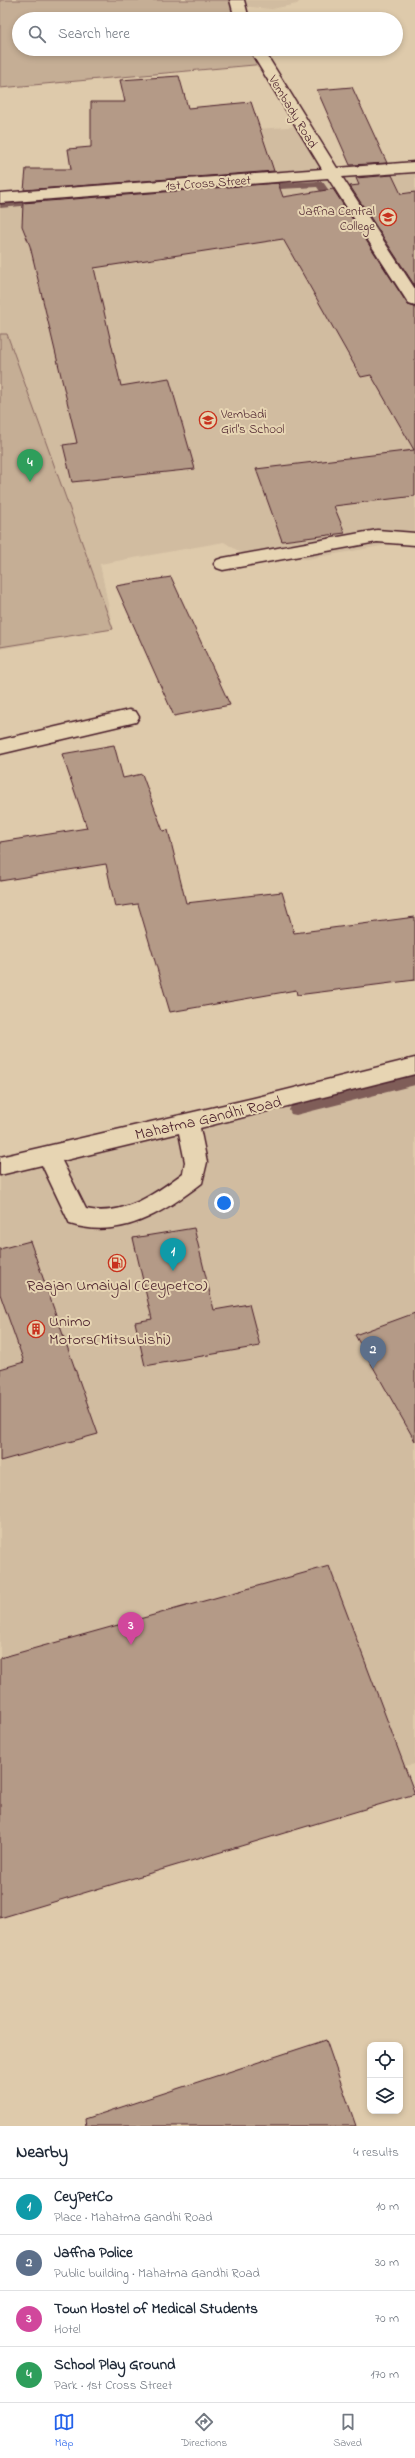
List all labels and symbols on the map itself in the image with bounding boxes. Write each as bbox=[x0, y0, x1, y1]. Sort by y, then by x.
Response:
street label: Vembady Road bbox=[262, 71, 322, 153]
street label: 1st Cross Street bbox=[165, 171, 252, 196]
place label: Jaffna Central College bbox=[299, 202, 375, 237]
school or university icon: Jaffna Central College bbox=[378, 207, 398, 227]
place label: Vembadi Girl's School bbox=[220, 405, 285, 439]
school or university icon: Vembadi Girl's School bbox=[198, 410, 218, 430]
pin: 4 bbox=[17, 449, 43, 482]
street label: Mahatma Gandhi Road bbox=[133, 1090, 284, 1147]
your location bbox=[214, 1193, 234, 1213]
pin: 1 bbox=[160, 1238, 186, 1271]
fuel station icon: Raajan Umaiyal (Ceypetco) bbox=[107, 1253, 127, 1273]
place label: Raajan Umaiyal (Ceypetco) bbox=[26, 1274, 208, 1298]
place label: Unimo Motors(Mitsubishi) bbox=[49, 1310, 171, 1352]
building icon: Unimo Motors(Mitsubishi) bbox=[26, 1319, 46, 1339]
pin: 2 bbox=[360, 1336, 386, 1369]
pin: 3 bbox=[118, 1612, 144, 1645]

